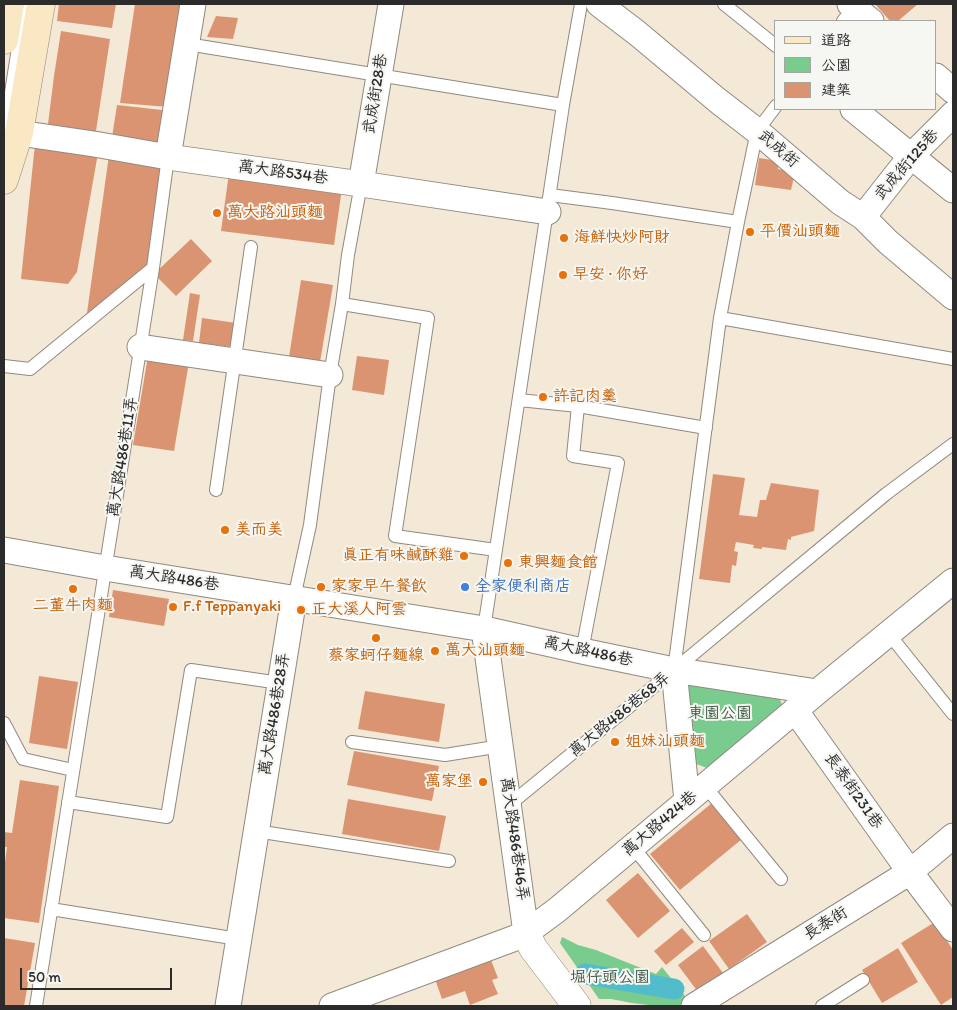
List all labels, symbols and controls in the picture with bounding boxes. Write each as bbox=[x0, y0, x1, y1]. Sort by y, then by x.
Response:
legend bbox=[774, 20, 937, 110]
text: 道路 bbox=[821, 31, 851, 49]
street label: 武成街28巷 bbox=[360, 52, 392, 136]
text: 公園 bbox=[821, 56, 851, 74]
text: 建築 bbox=[821, 81, 851, 99]
street label: 武成街125巷 bbox=[871, 125, 943, 205]
street label: 武成街 bbox=[754, 126, 802, 172]
street label: 萬大路534巷 bbox=[237, 157, 329, 189]
place label: 萬大路汕頭麵 bbox=[227, 203, 323, 223]
marker: 萬大路汕頭麵 bbox=[211, 207, 223, 219]
place label: 平價汕頭麵 bbox=[760, 222, 840, 242]
marker: 平價汕頭麵 bbox=[744, 226, 756, 238]
place label: 海鮮快炒阿財 bbox=[574, 228, 670, 248]
marker: 海鮮快炒阿財 bbox=[558, 232, 570, 244]
place label: 早安 · 你好 bbox=[573, 265, 648, 285]
marker: 早安 · 你好 bbox=[557, 269, 569, 281]
place label: 許記肉羹 bbox=[553, 387, 617, 407]
marker: 許記肉羹 bbox=[537, 391, 549, 403]
street label: 萬大路486巷11弄 bbox=[104, 395, 142, 519]
place label: 美而美 bbox=[235, 520, 283, 540]
marker: 美而美 bbox=[219, 524, 231, 536]
place label: 真正有味鹹酥雞 bbox=[342, 546, 454, 566]
marker: 真正有味鹹酥雞 bbox=[458, 550, 470, 562]
place label: 東興麵食館 bbox=[518, 553, 598, 573]
marker: 東興麵食館 bbox=[502, 557, 514, 569]
street label: 萬大路486巷 bbox=[128, 562, 220, 596]
place label: 家家早午餐飲 bbox=[331, 577, 427, 597]
place label: 全家便利商店 bbox=[475, 577, 571, 597]
marker: 家家早午餐飲 bbox=[315, 581, 327, 593]
marker: 全家便利商店 bbox=[459, 581, 471, 593]
marker: 二董牛肉麵 bbox=[67, 583, 79, 595]
place label: 二董牛肉麵 bbox=[33, 596, 113, 616]
place label: F.f Teppanyaki bbox=[183, 597, 281, 617]
place label: 正大溪人阿雲 bbox=[311, 600, 407, 620]
marker: F.f Teppanyaki bbox=[167, 601, 179, 613]
marker: 正大溪人阿雲 bbox=[295, 604, 307, 616]
marker: 蔡家蚵仔麵線 bbox=[370, 632, 382, 644]
street label: 萬大路486巷 bbox=[542, 633, 634, 671]
place label: 萬大汕頭麵 bbox=[445, 641, 525, 661]
marker: 萬大汕頭麵 bbox=[429, 645, 441, 657]
place label: 蔡家蚵仔麵線 bbox=[328, 646, 424, 666]
street label: 萬大路486巷28弄 bbox=[256, 651, 294, 777]
street label: 萬大路486巷68弄 bbox=[566, 668, 674, 762]
park label: 東園公園 bbox=[688, 704, 752, 724]
place label: 姐妹汕頭麵 bbox=[625, 732, 705, 752]
marker: 姐妹汕頭麵 bbox=[609, 736, 621, 748]
street label: 長泰街231巷 bbox=[820, 749, 886, 833]
place label: 萬家堡 bbox=[425, 772, 473, 792]
marker: 萬家堡 bbox=[477, 776, 489, 788]
street label: 萬大路486巷46弄 bbox=[496, 776, 532, 902]
street label: 萬大路424巷 bbox=[619, 787, 701, 861]
street label: 長泰街 bbox=[801, 903, 851, 945]
scale bar bbox=[22, 958, 175, 990]
text: 50 m bbox=[28, 968, 61, 986]
park label: 堀仔頭公園 bbox=[570, 968, 650, 988]

